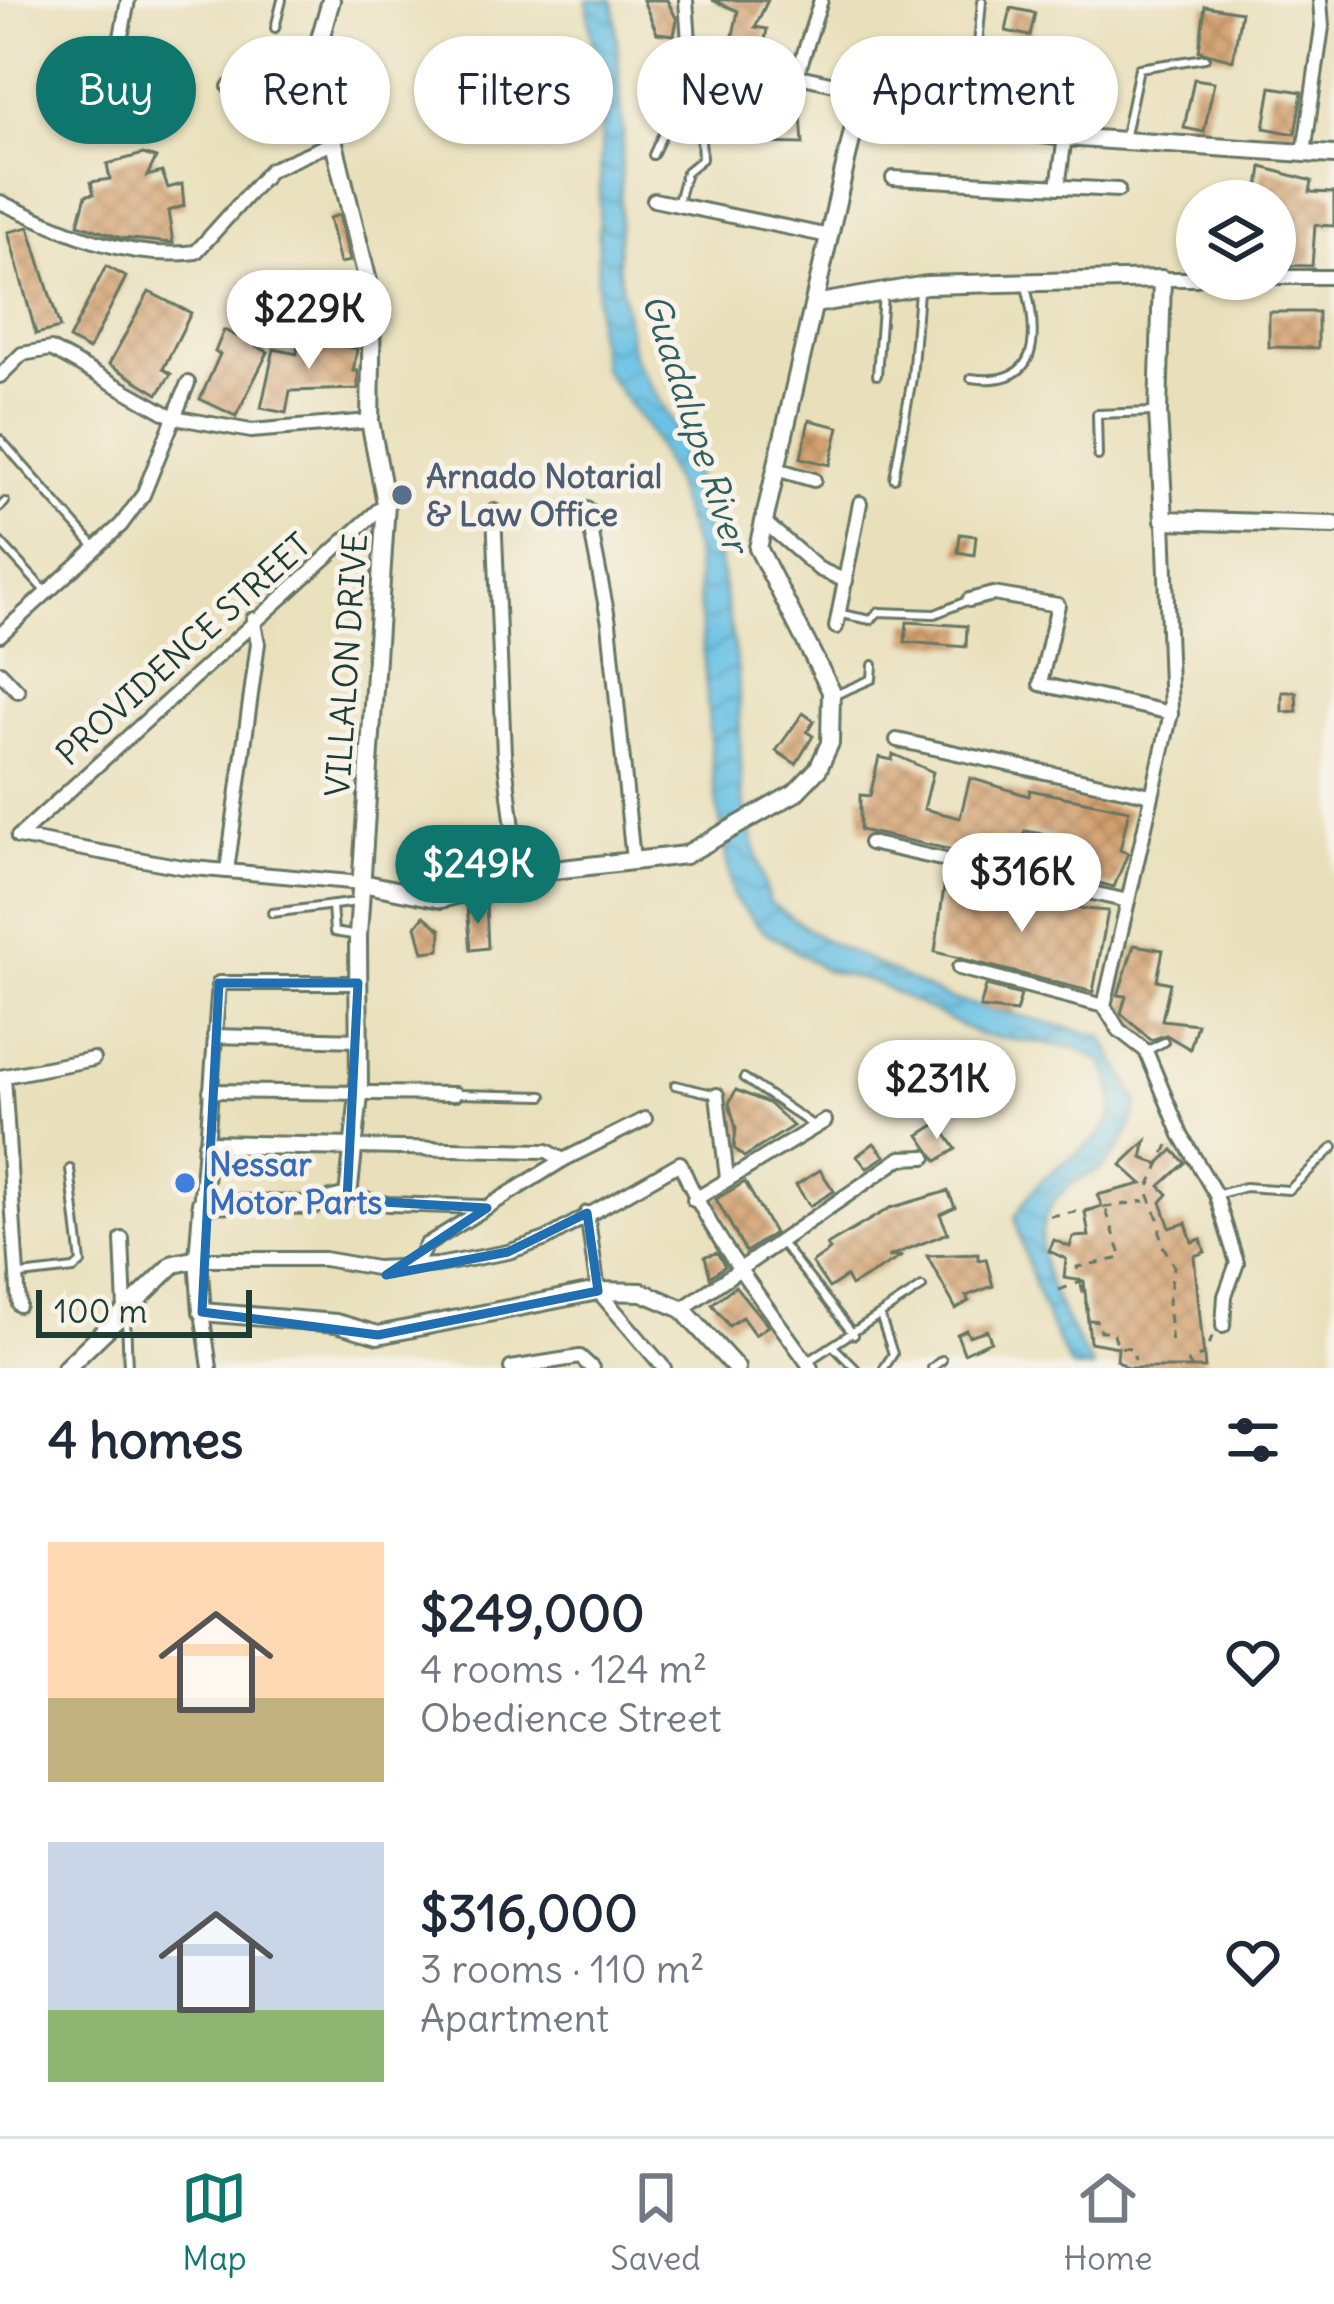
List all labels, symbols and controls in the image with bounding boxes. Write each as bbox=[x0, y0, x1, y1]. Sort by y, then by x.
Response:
chip: Buy bbox=[36, 36, 196, 144]
chip: Rent bbox=[220, 36, 390, 144]
chip: Filters bbox=[414, 36, 613, 144]
chip: New bbox=[637, 36, 806, 144]
chip: Apartment bbox=[830, 36, 1118, 144]
map controls bbox=[1176, 180, 1296, 300]
button: layers bbox=[1176, 180, 1296, 300]
pin: $229K bbox=[225, 270, 393, 372]
text: $229K bbox=[254, 284, 364, 333]
water label: Guadalupe River bbox=[633, 288, 760, 562]
place label: Arnado Notarial & Law Office bbox=[426, 455, 662, 535]
marker: Arnado Notarial & Law Office bbox=[389, 482, 415, 508]
street label: PROVIDENCE STREET bbox=[47, 524, 319, 774]
street label: VILLALON DRIVE bbox=[316, 532, 376, 798]
pin: $249K bbox=[394, 825, 562, 927]
pin: $316K bbox=[938, 833, 1106, 935]
text: $249K bbox=[422, 839, 534, 888]
text: $316K bbox=[969, 847, 1075, 896]
pin: $231K bbox=[853, 1040, 1021, 1142]
text: $231K bbox=[885, 1054, 989, 1103]
place label: Nessar Motor Parts bbox=[209, 1143, 382, 1223]
marker: Nessar Motor Parts bbox=[172, 1170, 198, 1196]
scale bar bbox=[36, 1284, 252, 1337]
text: 100 m bbox=[54, 1290, 147, 1332]
icon: filters bbox=[1220, 1407, 1286, 1473]
text: 4 homes bbox=[48, 1408, 243, 1472]
text: $249,000 bbox=[420, 1581, 645, 1645]
icon: home bbox=[144, 1590, 288, 1734]
icon: heart bbox=[1220, 1629, 1286, 1695]
text: 4 rooms · 124 m² bbox=[420, 1645, 707, 1694]
text: Obedience Street bbox=[420, 1694, 722, 1743]
text: $316,000 bbox=[420, 1881, 638, 1945]
icon: home bbox=[144, 1890, 288, 2034]
icon: heart bbox=[1220, 1929, 1286, 1995]
text: 3 rooms · 110 m² bbox=[420, 1945, 705, 1994]
text: Apartment bbox=[420, 1994, 609, 2043]
tab: Map bbox=[181, 2165, 247, 2279]
tab: Saved bbox=[610, 2165, 701, 2279]
tab: Home bbox=[1064, 2165, 1153, 2279]

